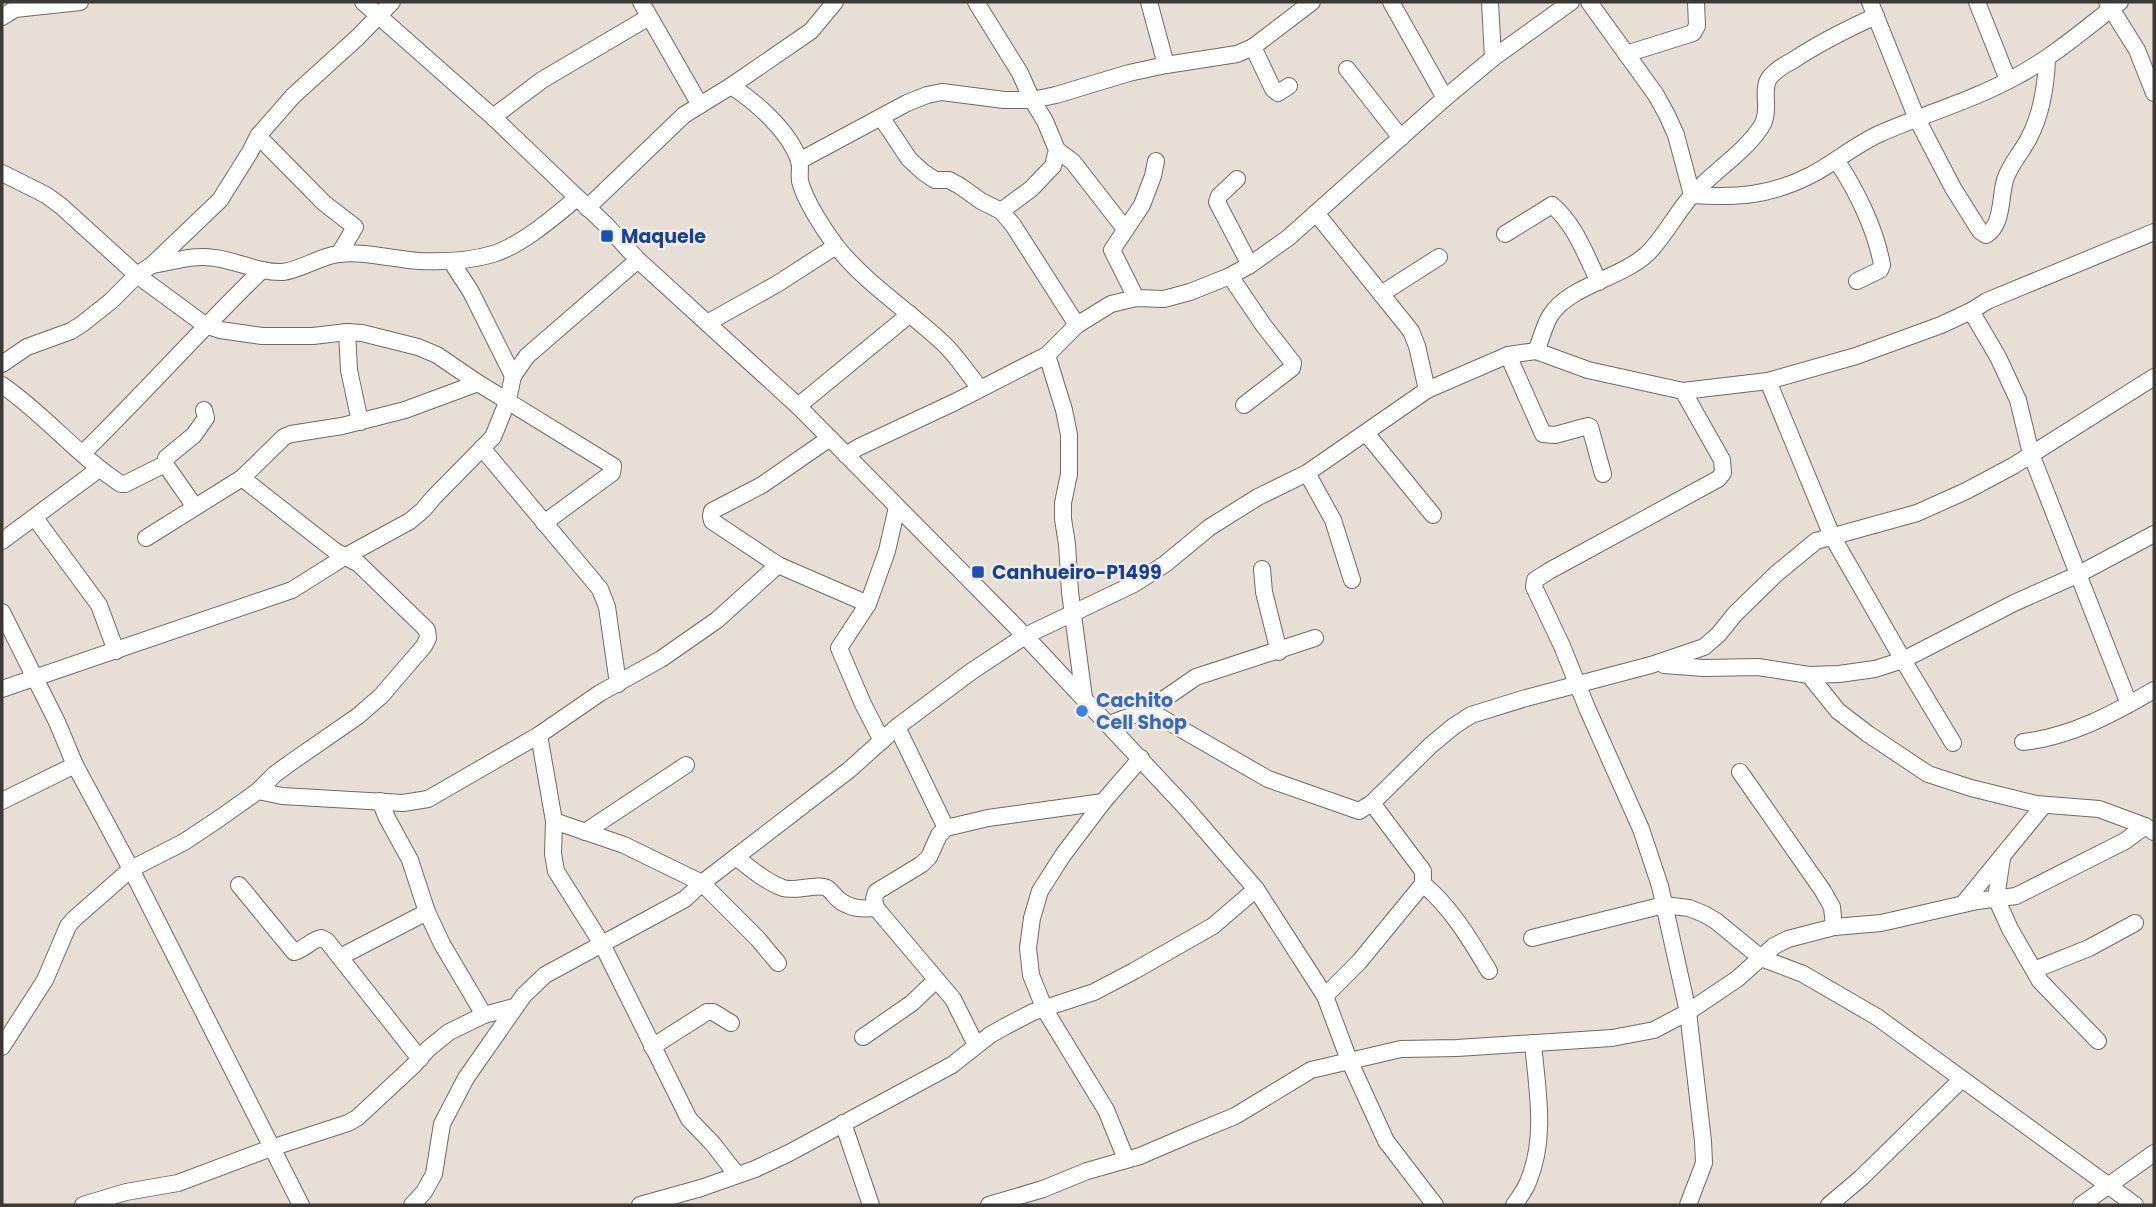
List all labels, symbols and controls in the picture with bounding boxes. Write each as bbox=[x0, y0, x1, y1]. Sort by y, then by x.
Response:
place label: Maquele bbox=[621, 223, 706, 250]
marker: Maquele bbox=[599, 228, 615, 244]
place label: Canhueiro-P1499 bbox=[992, 559, 1162, 586]
marker: Canhueiro-P1499 bbox=[970, 564, 986, 580]
place label: Cachito Cell Shop bbox=[1096, 687, 1187, 736]
marker: Cachito Cell Shop bbox=[1074, 703, 1090, 719]

